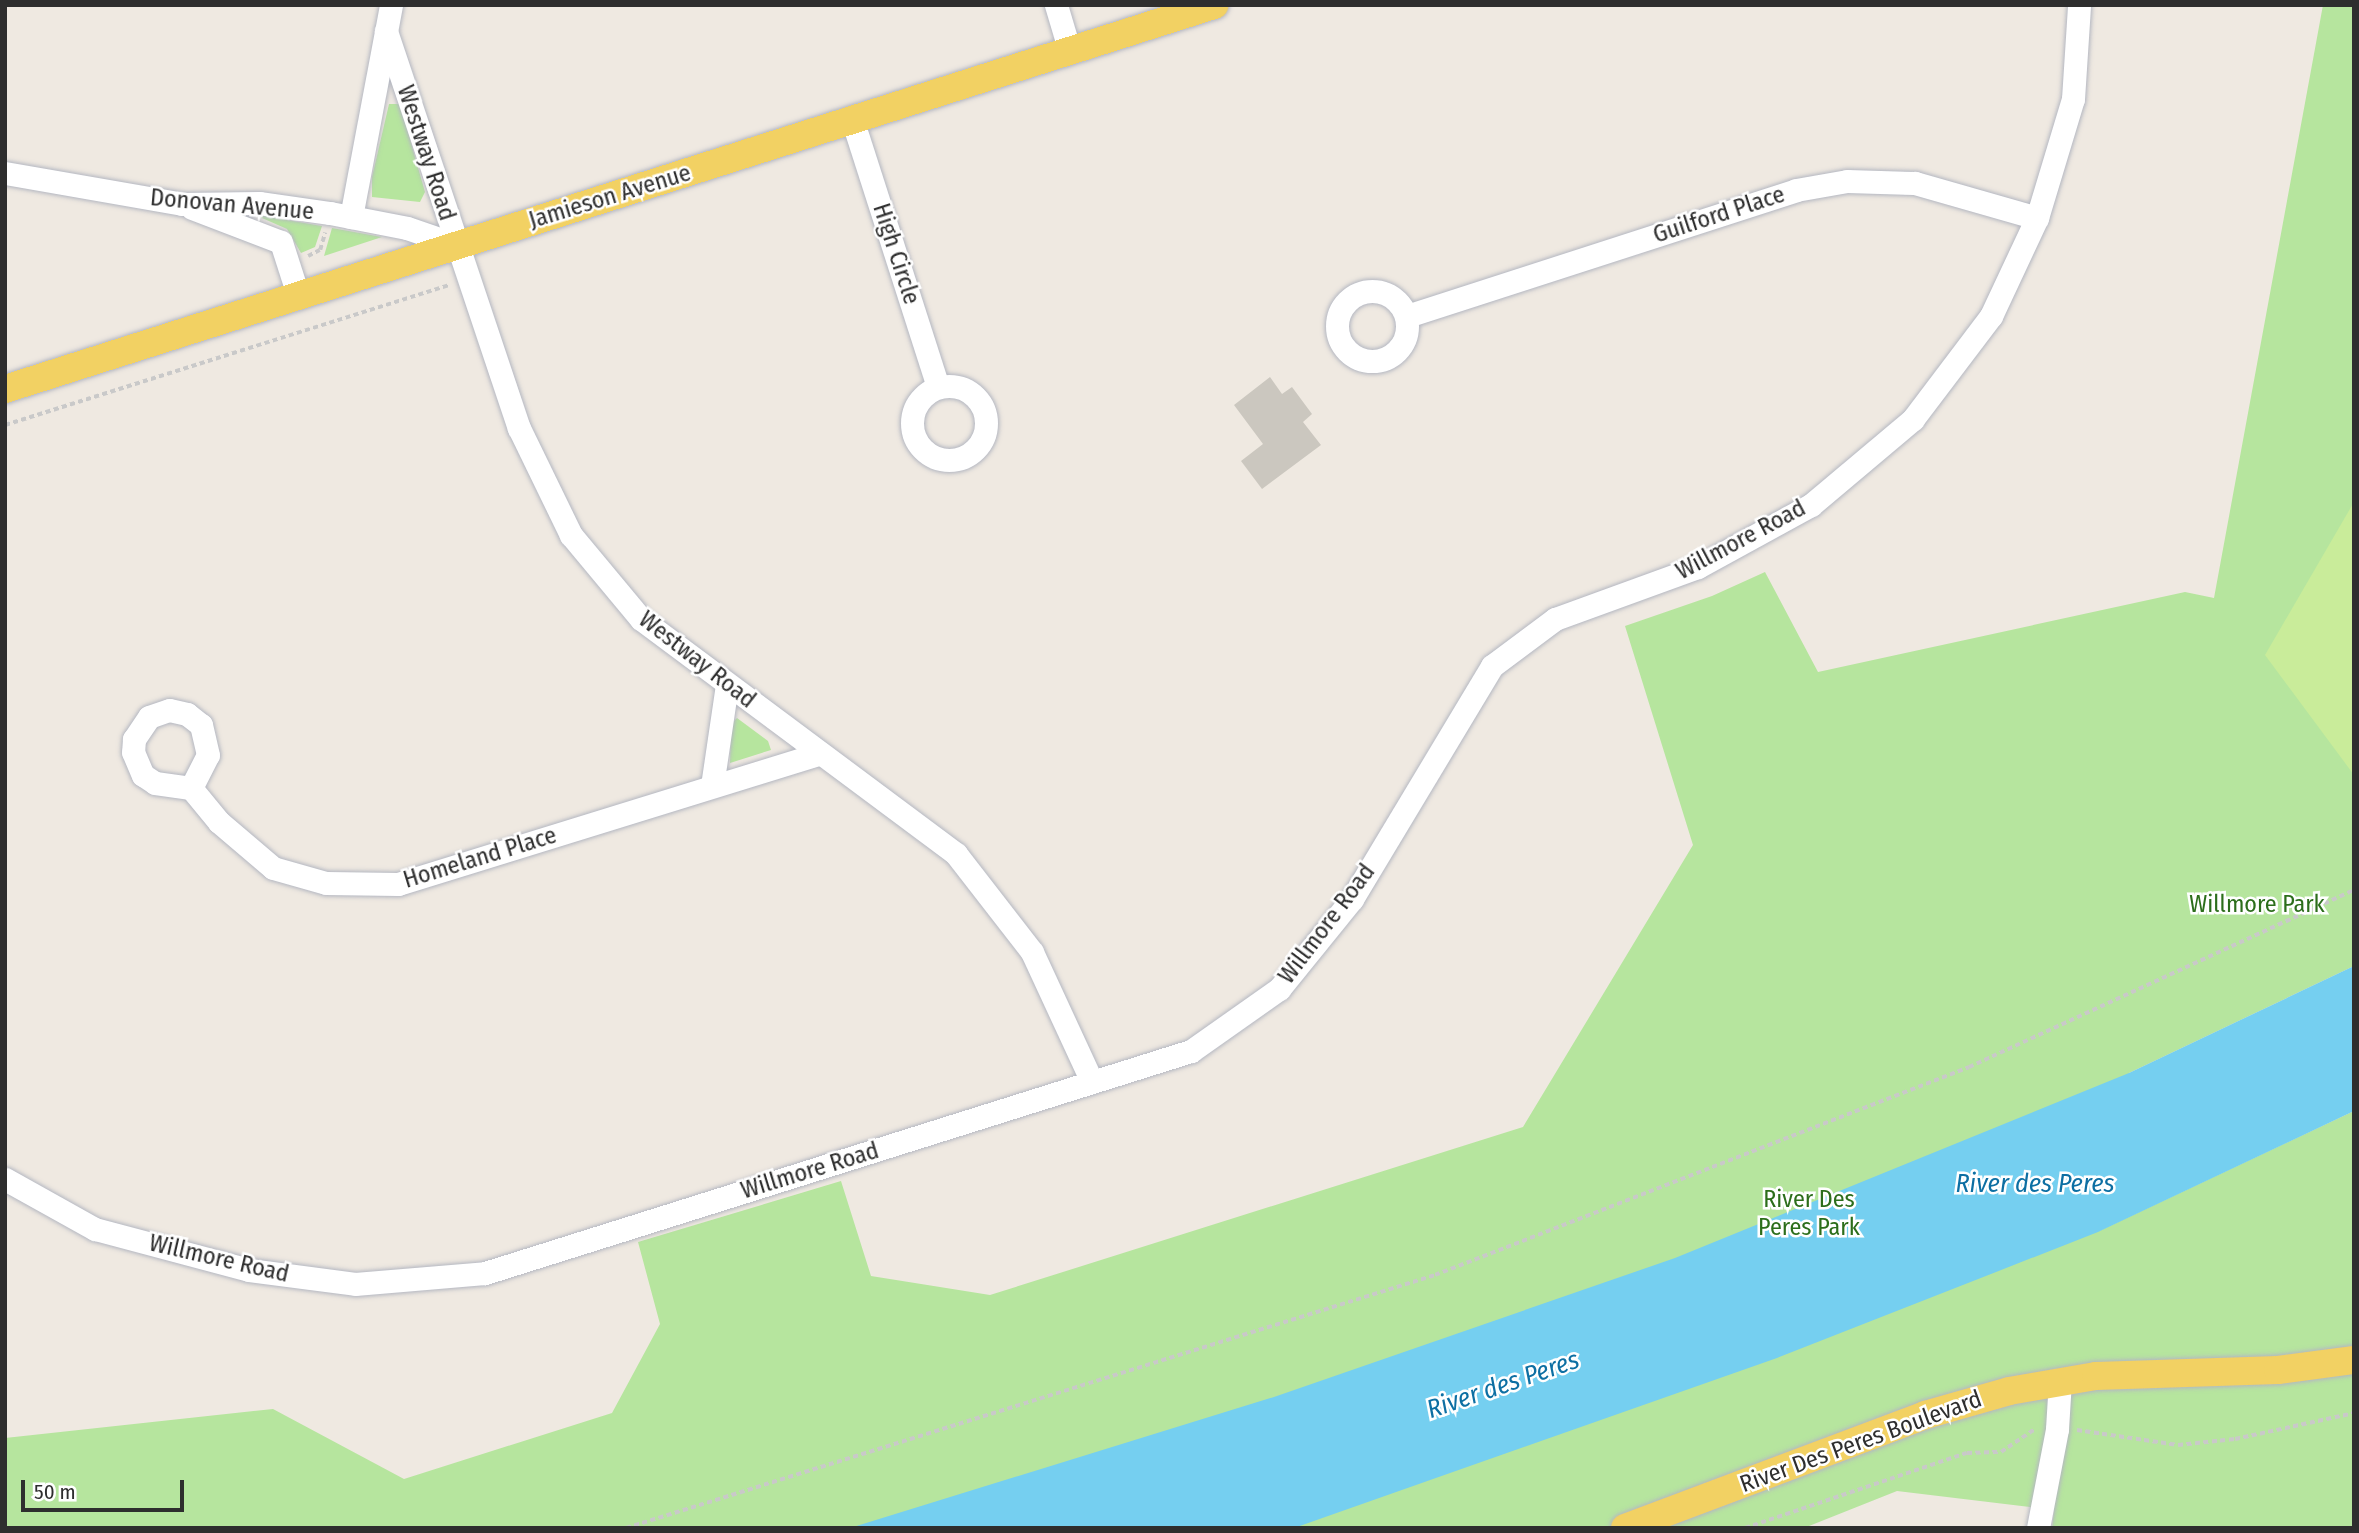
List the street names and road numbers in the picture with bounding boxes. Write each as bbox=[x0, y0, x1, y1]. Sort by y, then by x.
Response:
street label: Westway Road bbox=[391, 82, 461, 224]
street label: Jamieson Avenue bbox=[525, 159, 695, 235]
street label: Guilford Place bbox=[1650, 180, 1788, 250]
street label: Donovan Avenue bbox=[149, 183, 315, 227]
street label: High Circle bbox=[866, 200, 926, 308]
street label: Willmore Road bbox=[1671, 494, 1811, 586]
street label: Westway Road bbox=[633, 605, 761, 715]
street label: Homeland Place bbox=[400, 821, 560, 895]
street label: Willmore Road bbox=[1273, 858, 1381, 990]
street label: Willmore Road bbox=[738, 1136, 882, 1206]
street label: Willmore Road bbox=[146, 1229, 292, 1289]
street label: River Des Peres Boulevard bbox=[1736, 1385, 1986, 1499]

